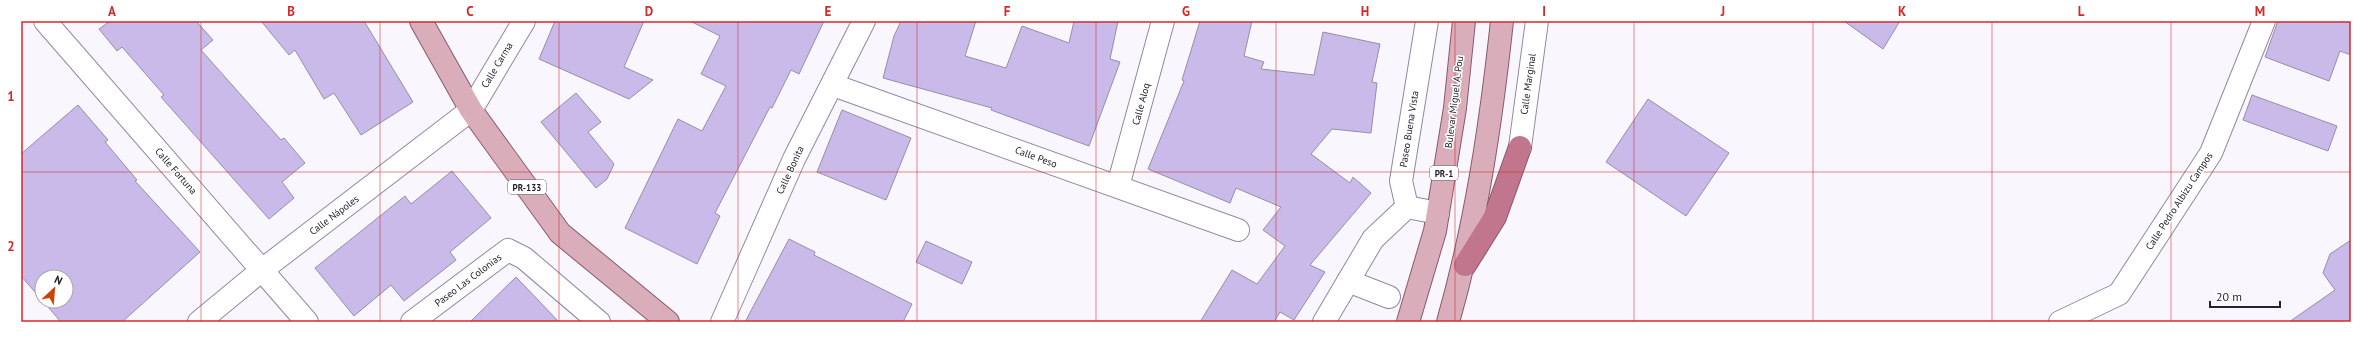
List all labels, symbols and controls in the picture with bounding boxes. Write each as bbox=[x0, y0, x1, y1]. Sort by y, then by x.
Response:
text: A bbox=[108, 3, 116, 20]
text: B bbox=[287, 3, 295, 20]
text: C bbox=[466, 3, 474, 20]
text: D bbox=[645, 3, 653, 20]
text: E bbox=[825, 3, 832, 20]
text: F bbox=[1004, 3, 1011, 20]
text: G bbox=[1182, 3, 1190, 20]
text: H bbox=[1361, 3, 1369, 20]
text: I bbox=[1542, 3, 1546, 20]
text: J bbox=[1720, 3, 1725, 20]
text: K bbox=[1898, 3, 1906, 20]
text: L bbox=[2078, 3, 2085, 20]
text: M bbox=[2255, 3, 2265, 20]
street label: Calle Carma bbox=[478, 40, 516, 90]
street label: Calle Marginal bbox=[1517, 52, 1539, 115]
street label: Bulevar Miguel A. Pou bbox=[1442, 55, 1466, 149]
street label: Calle Aloq bbox=[1129, 81, 1153, 127]
text: 1 bbox=[7, 88, 15, 105]
street label: Paseo Buena Vista bbox=[1397, 90, 1421, 168]
street label: Calle Peso bbox=[1013, 143, 1059, 171]
street label: Calle Bonita bbox=[773, 144, 807, 196]
street label: Calle Fortuna bbox=[152, 145, 200, 197]
street label: Calle Pedro Albizu Campos bbox=[2143, 150, 2215, 252]
road number: PR-1 bbox=[1430, 166, 1458, 180]
road number: PR-133 bbox=[508, 180, 546, 194]
street label: Calle Nápoles bbox=[307, 192, 361, 238]
text: 2 bbox=[7, 238, 15, 255]
street label: Paseo Las Colonias bbox=[432, 251, 504, 309]
north arrow bbox=[34, 269, 74, 309]
text: N bbox=[52, 272, 65, 288]
scale bar bbox=[2210, 283, 2280, 309]
text: 20 m bbox=[2216, 289, 2242, 304]

